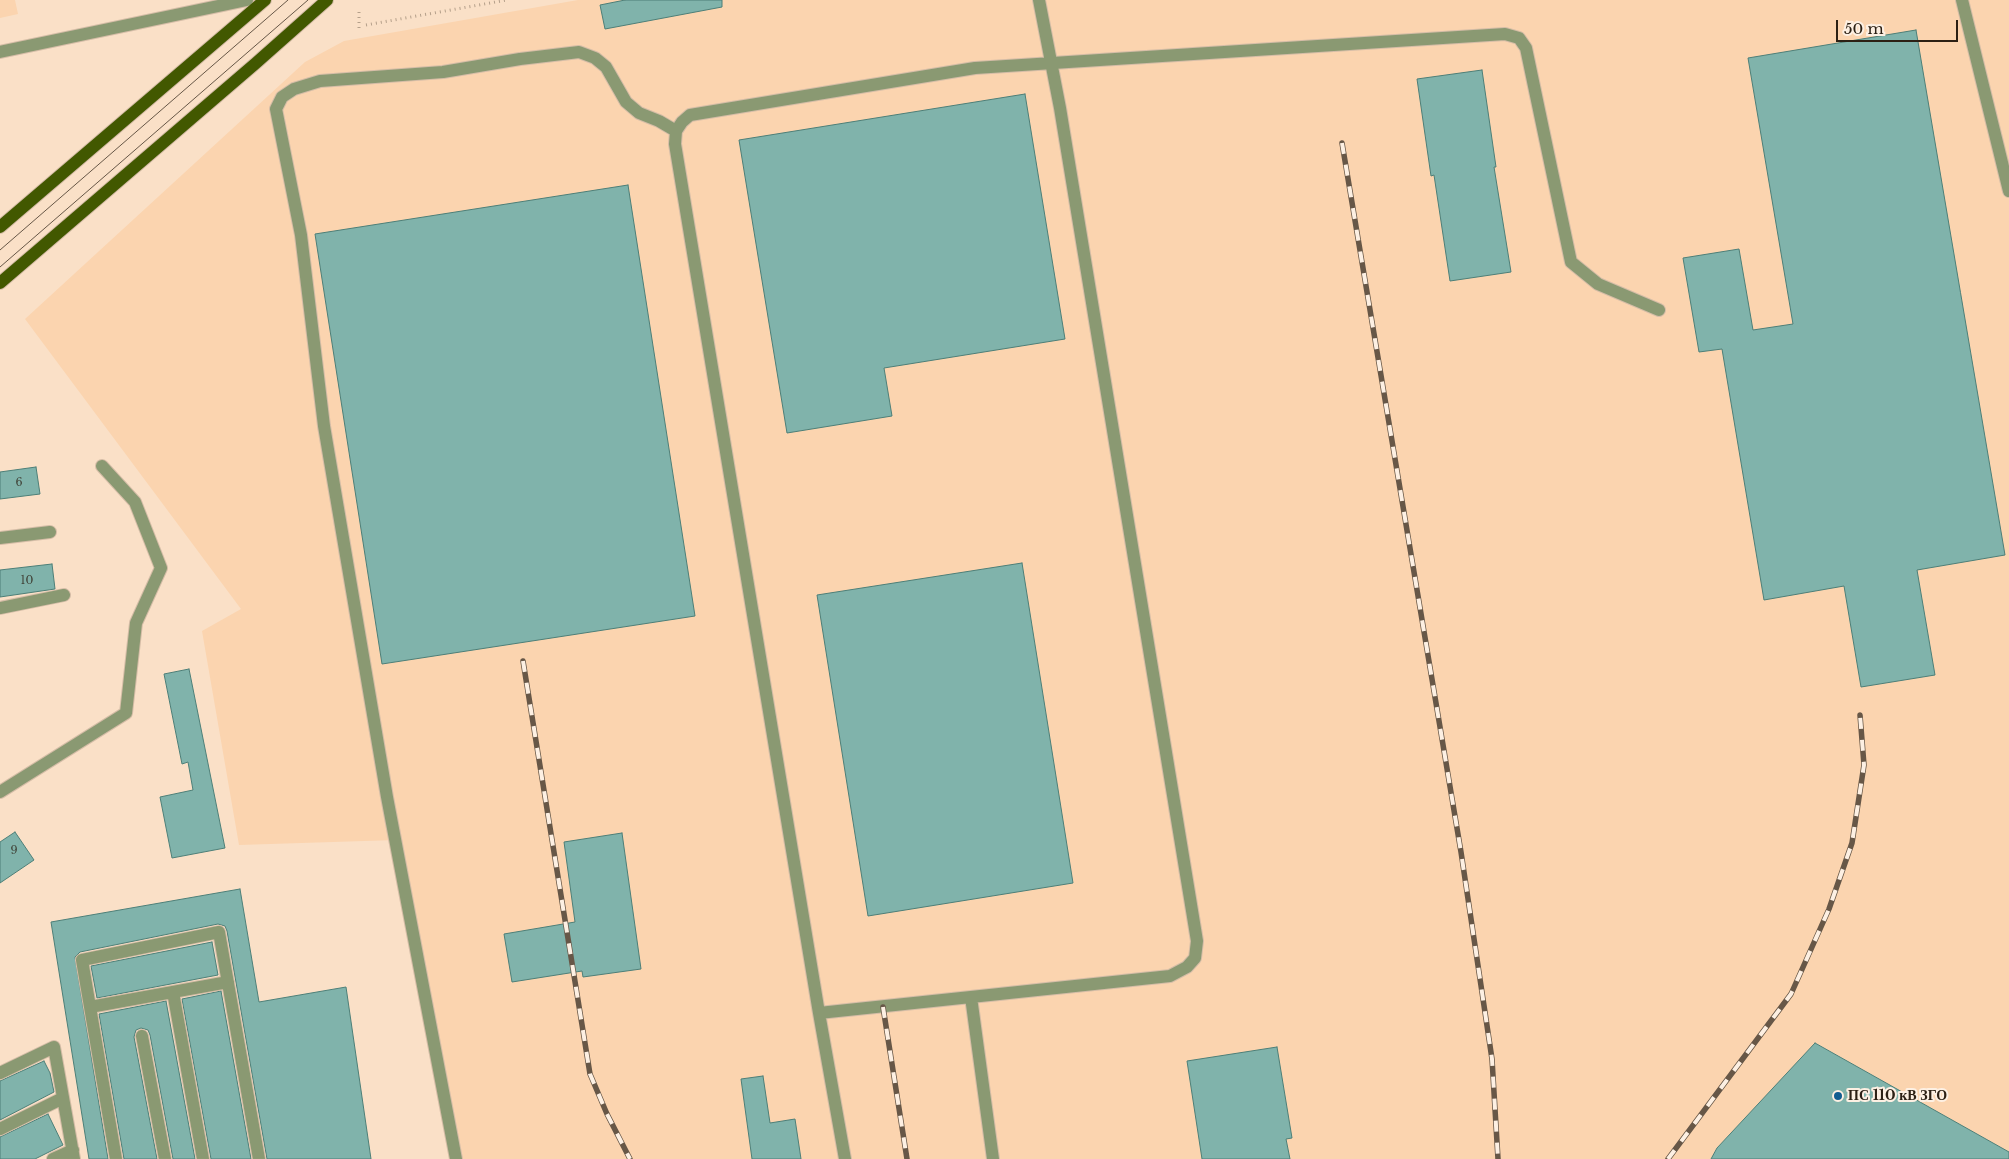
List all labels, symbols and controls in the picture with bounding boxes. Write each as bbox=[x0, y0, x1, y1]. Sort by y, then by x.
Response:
scale bar bbox=[1839, 10, 1962, 42]
text: 50 m bbox=[1844, 19, 1884, 38]
house number: 6 bbox=[15, 476, 23, 490]
house number: 10 bbox=[21, 574, 33, 588]
house number: 9 bbox=[10, 844, 18, 858]
place label: ПС 110 кВ ЗГО bbox=[1848, 1088, 1947, 1104]
marker: ПС 110 кВ ЗГО bbox=[1832, 1090, 1844, 1102]

